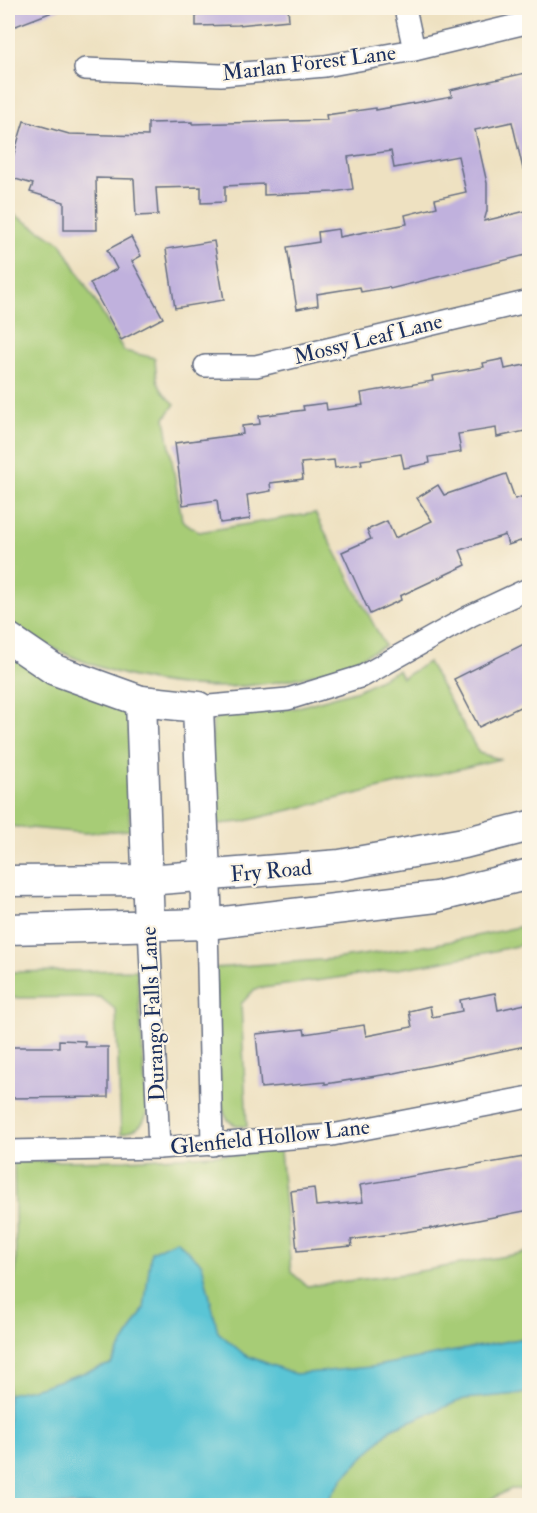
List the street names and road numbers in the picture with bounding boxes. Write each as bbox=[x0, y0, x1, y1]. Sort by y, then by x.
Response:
street label: Marlan Forest Lane bbox=[220, 38, 398, 88]
street label: Mossy Leaf Lane bbox=[291, 307, 445, 371]
street label: Fry Road bbox=[229, 853, 313, 889]
street label: Durango Falls Lane bbox=[134, 926, 172, 1102]
street label: Glenfield Hollow Lane bbox=[169, 1113, 371, 1161]

